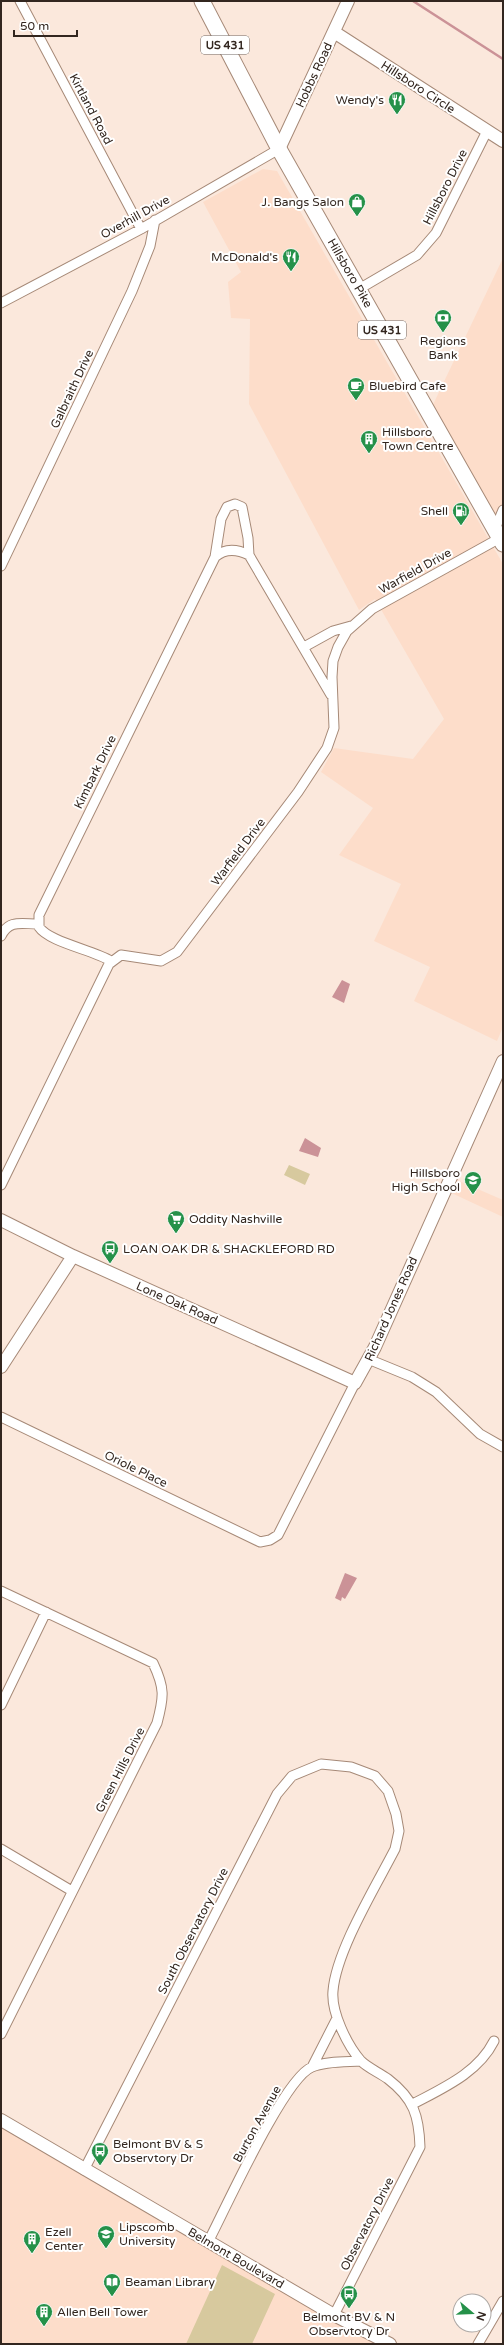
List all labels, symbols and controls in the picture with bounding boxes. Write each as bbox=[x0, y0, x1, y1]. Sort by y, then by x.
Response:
scale bar bbox=[14, 12, 77, 38]
text: 50 m bbox=[20, 19, 49, 33]
road number: US 431 bbox=[201, 36, 249, 54]
street label: Hobbs Road bbox=[293, 40, 335, 110]
street label: Hillsboro Circle bbox=[378, 58, 458, 116]
street label: Kirtland Road bbox=[66, 71, 116, 147]
restaurant icon: Wendy's bbox=[387, 90, 407, 115]
place label: Wendy's bbox=[336, 93, 384, 107]
street label: Hillsboro Drive bbox=[420, 147, 470, 227]
street label: Overhill Drive bbox=[98, 192, 172, 242]
shop icon: J. Bangs Salon bbox=[347, 192, 367, 217]
place label: J. Bangs Salon bbox=[262, 195, 344, 209]
street label: Hillsboro Pike bbox=[325, 236, 376, 310]
restaurant icon: McDonald's bbox=[281, 247, 301, 272]
place label: McDonald's bbox=[211, 250, 278, 264]
bank icon: Regions Bank bbox=[433, 308, 453, 333]
road number: US 431 bbox=[358, 321, 406, 339]
place label: Regions Bank bbox=[420, 334, 466, 362]
street label: Galbraith Drive bbox=[48, 347, 96, 431]
cafe icon: Bluebird Cafe bbox=[346, 376, 366, 401]
place label: Bluebird Cafe bbox=[369, 379, 446, 393]
place label: Hillsboro Town Centre bbox=[382, 425, 454, 453]
building icon: Hillsboro Town Centre bbox=[359, 429, 379, 454]
fuel station icon: Shell bbox=[451, 501, 471, 526]
place label: Shell bbox=[421, 504, 448, 518]
street label: Warfield Drive bbox=[376, 545, 454, 597]
street label: Kimbark Drive bbox=[71, 733, 119, 811]
street label: Warfield Drive bbox=[208, 815, 268, 888]
place label: Hillsboro High School bbox=[391, 1166, 460, 1194]
school or university icon: Hillsboro High School bbox=[463, 1170, 483, 1195]
supermarket icon: Oddity Nashville bbox=[166, 1209, 186, 1234]
place label: Oddity Nashville bbox=[189, 1212, 282, 1226]
bus stop icon: LOAN OAK DR & SHACKLEFORD RD bbox=[100, 1239, 120, 1264]
place label: LOAN OAK DR & SHACKLEFORD RD bbox=[123, 1242, 335, 1256]
street label: Richard Jones Road bbox=[362, 1254, 420, 1364]
street label: Lone Oak Road bbox=[134, 1279, 220, 1327]
street label: Oriole Place bbox=[102, 1448, 170, 1490]
street label: Green Hills Drive bbox=[92, 1725, 148, 1815]
street label: South Observatory Drive bbox=[155, 1865, 231, 1996]
street label: Burton Avenue bbox=[230, 2083, 284, 2165]
place label: Belmont BV & S Observtory Dr bbox=[113, 2137, 203, 2165]
bus stop icon: Belmont BV & S Observtory Dr bbox=[90, 2141, 110, 2166]
street label: Observatory Drive bbox=[337, 2175, 397, 2273]
place label: Lipscomb University bbox=[119, 2220, 176, 2248]
school or university icon: Lipscomb University bbox=[96, 2224, 116, 2249]
place label: Ezell Center bbox=[45, 2225, 83, 2253]
street label: Belmont Boulevard bbox=[185, 2225, 287, 2291]
building icon: Ezell Center bbox=[22, 2229, 42, 2254]
library icon: Beaman Library bbox=[102, 2272, 122, 2297]
place label: Beaman Library bbox=[125, 2275, 215, 2289]
bus stop icon: Belmont BV & N Observtory Dr bbox=[339, 2284, 359, 2309]
north arrow bbox=[452, 2293, 492, 2333]
building icon: Allen Bell Tower bbox=[34, 2302, 54, 2327]
place label: Allen Bell Tower bbox=[57, 2305, 148, 2319]
place label: Belmont BV & N Observtory Dr bbox=[303, 2310, 395, 2338]
text: N bbox=[473, 2310, 489, 2322]

